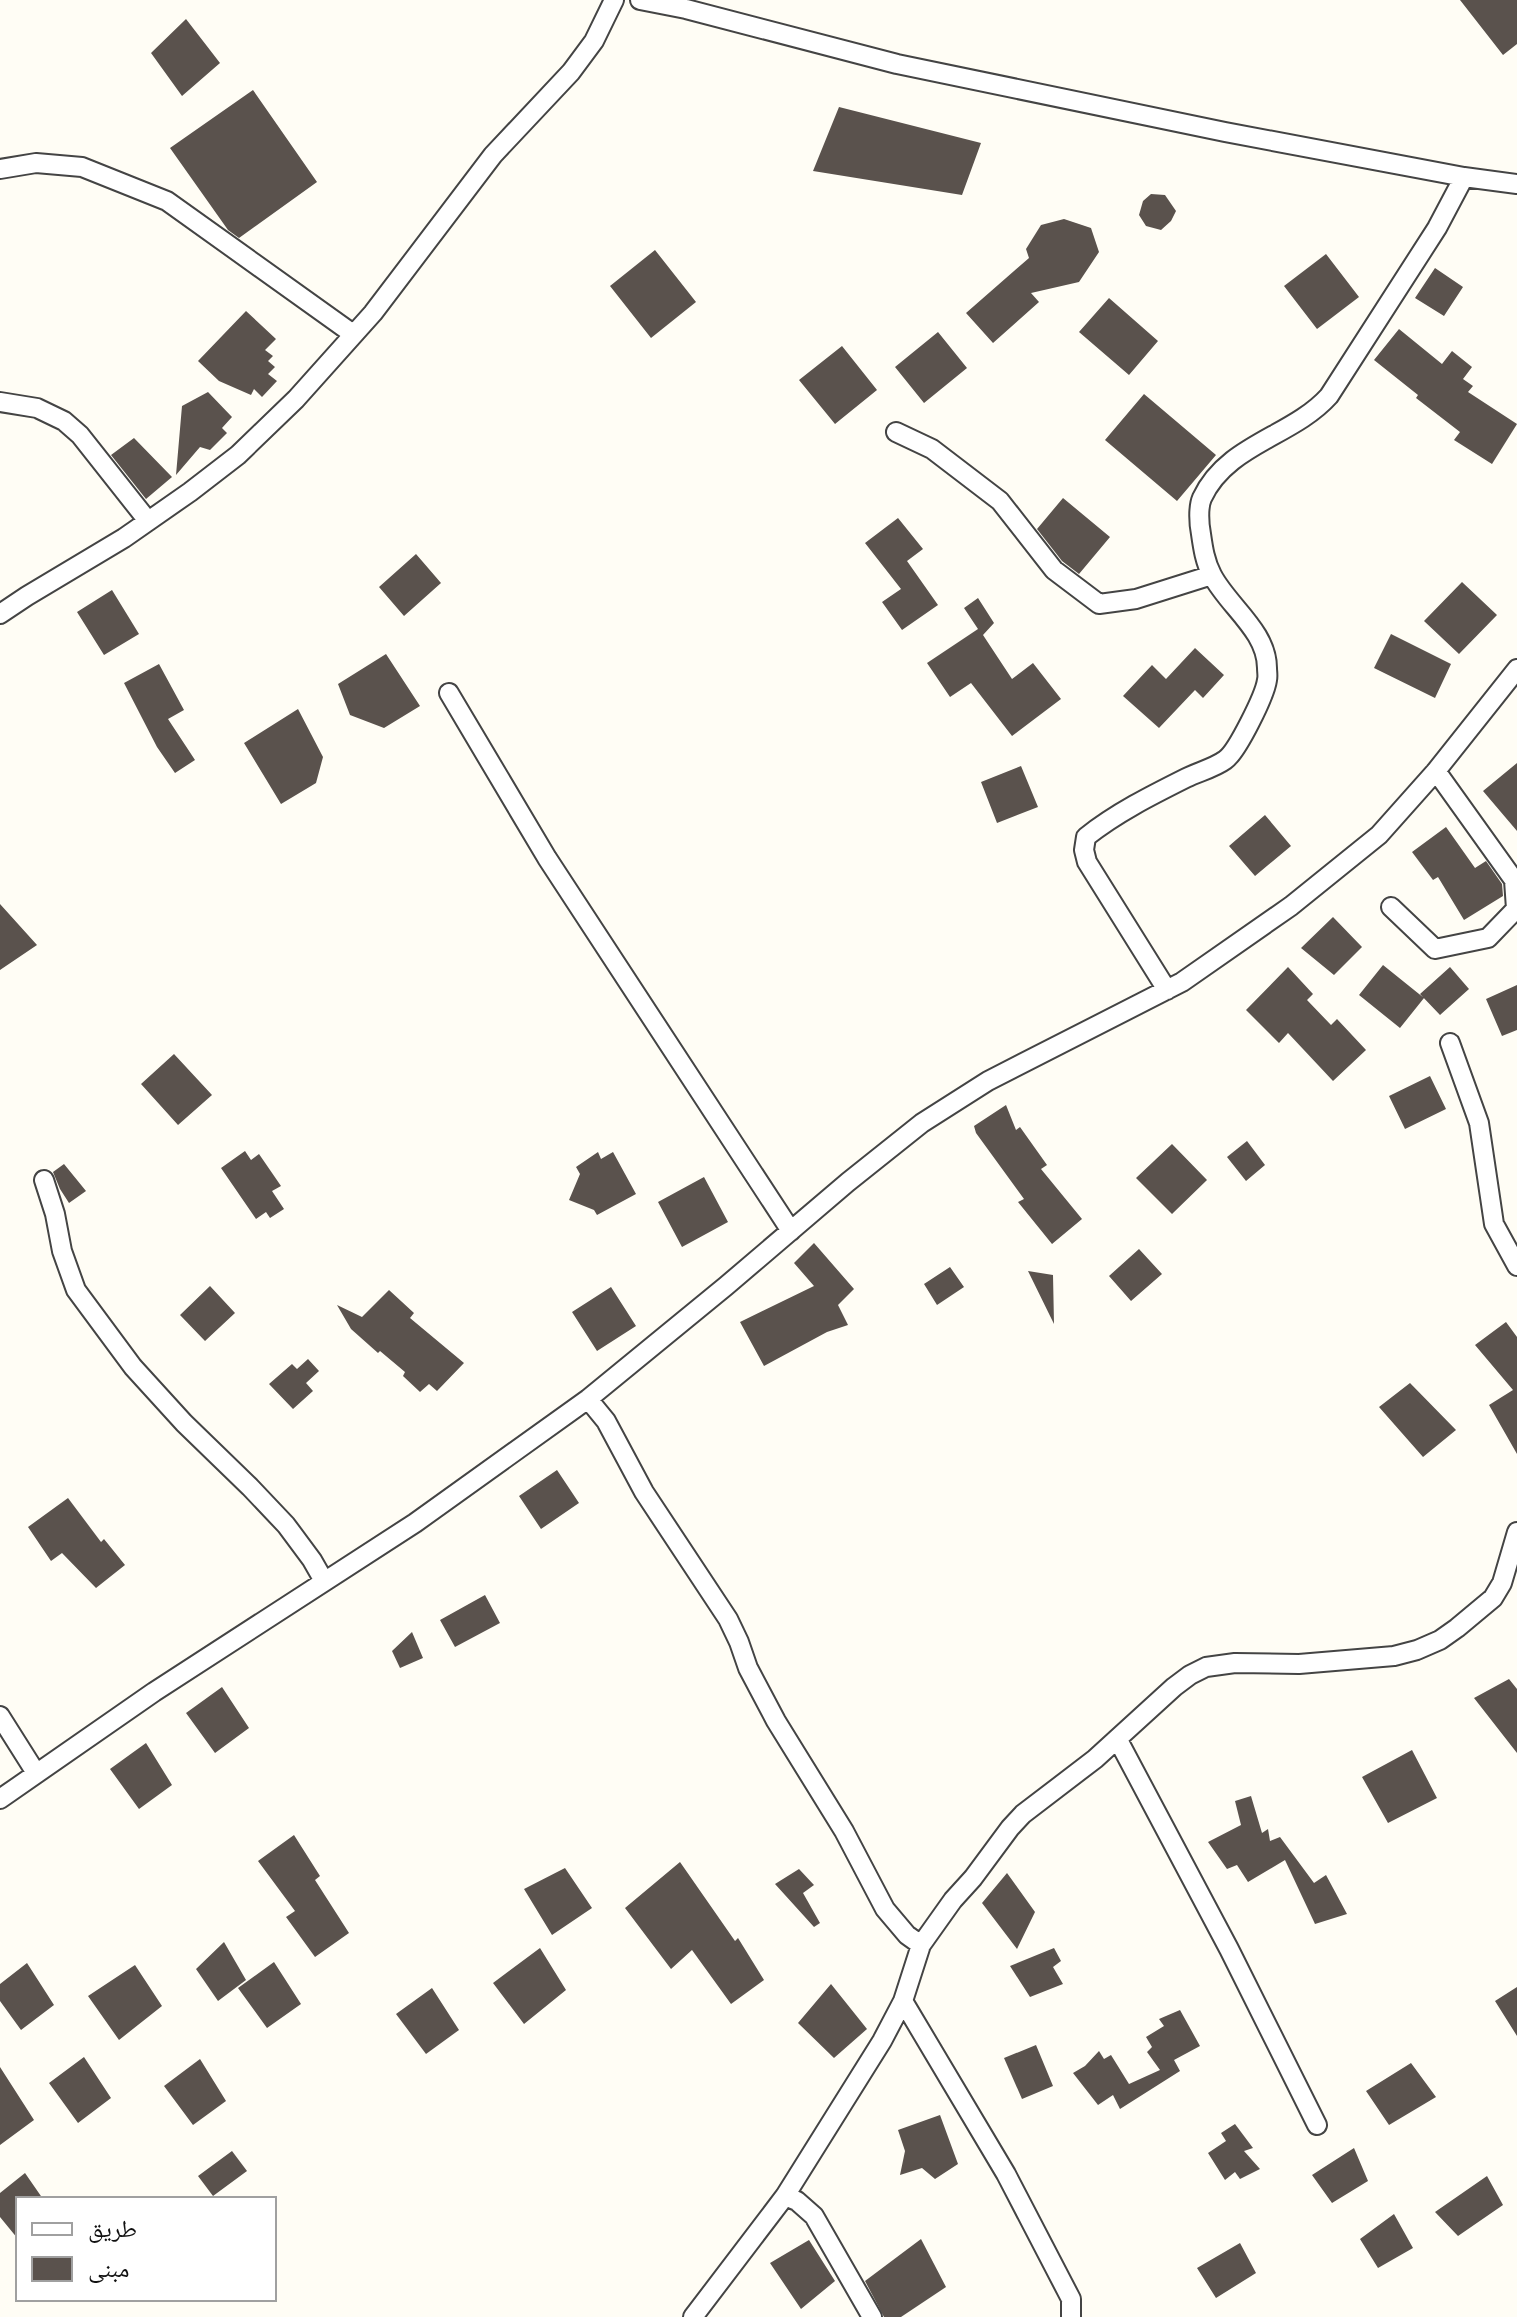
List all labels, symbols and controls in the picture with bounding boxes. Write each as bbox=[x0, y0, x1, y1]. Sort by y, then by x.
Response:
legend bbox=[16, 2197, 276, 2301]
text: طريق bbox=[88, 2212, 137, 2244]
text: مبنى bbox=[88, 2252, 129, 2284]

